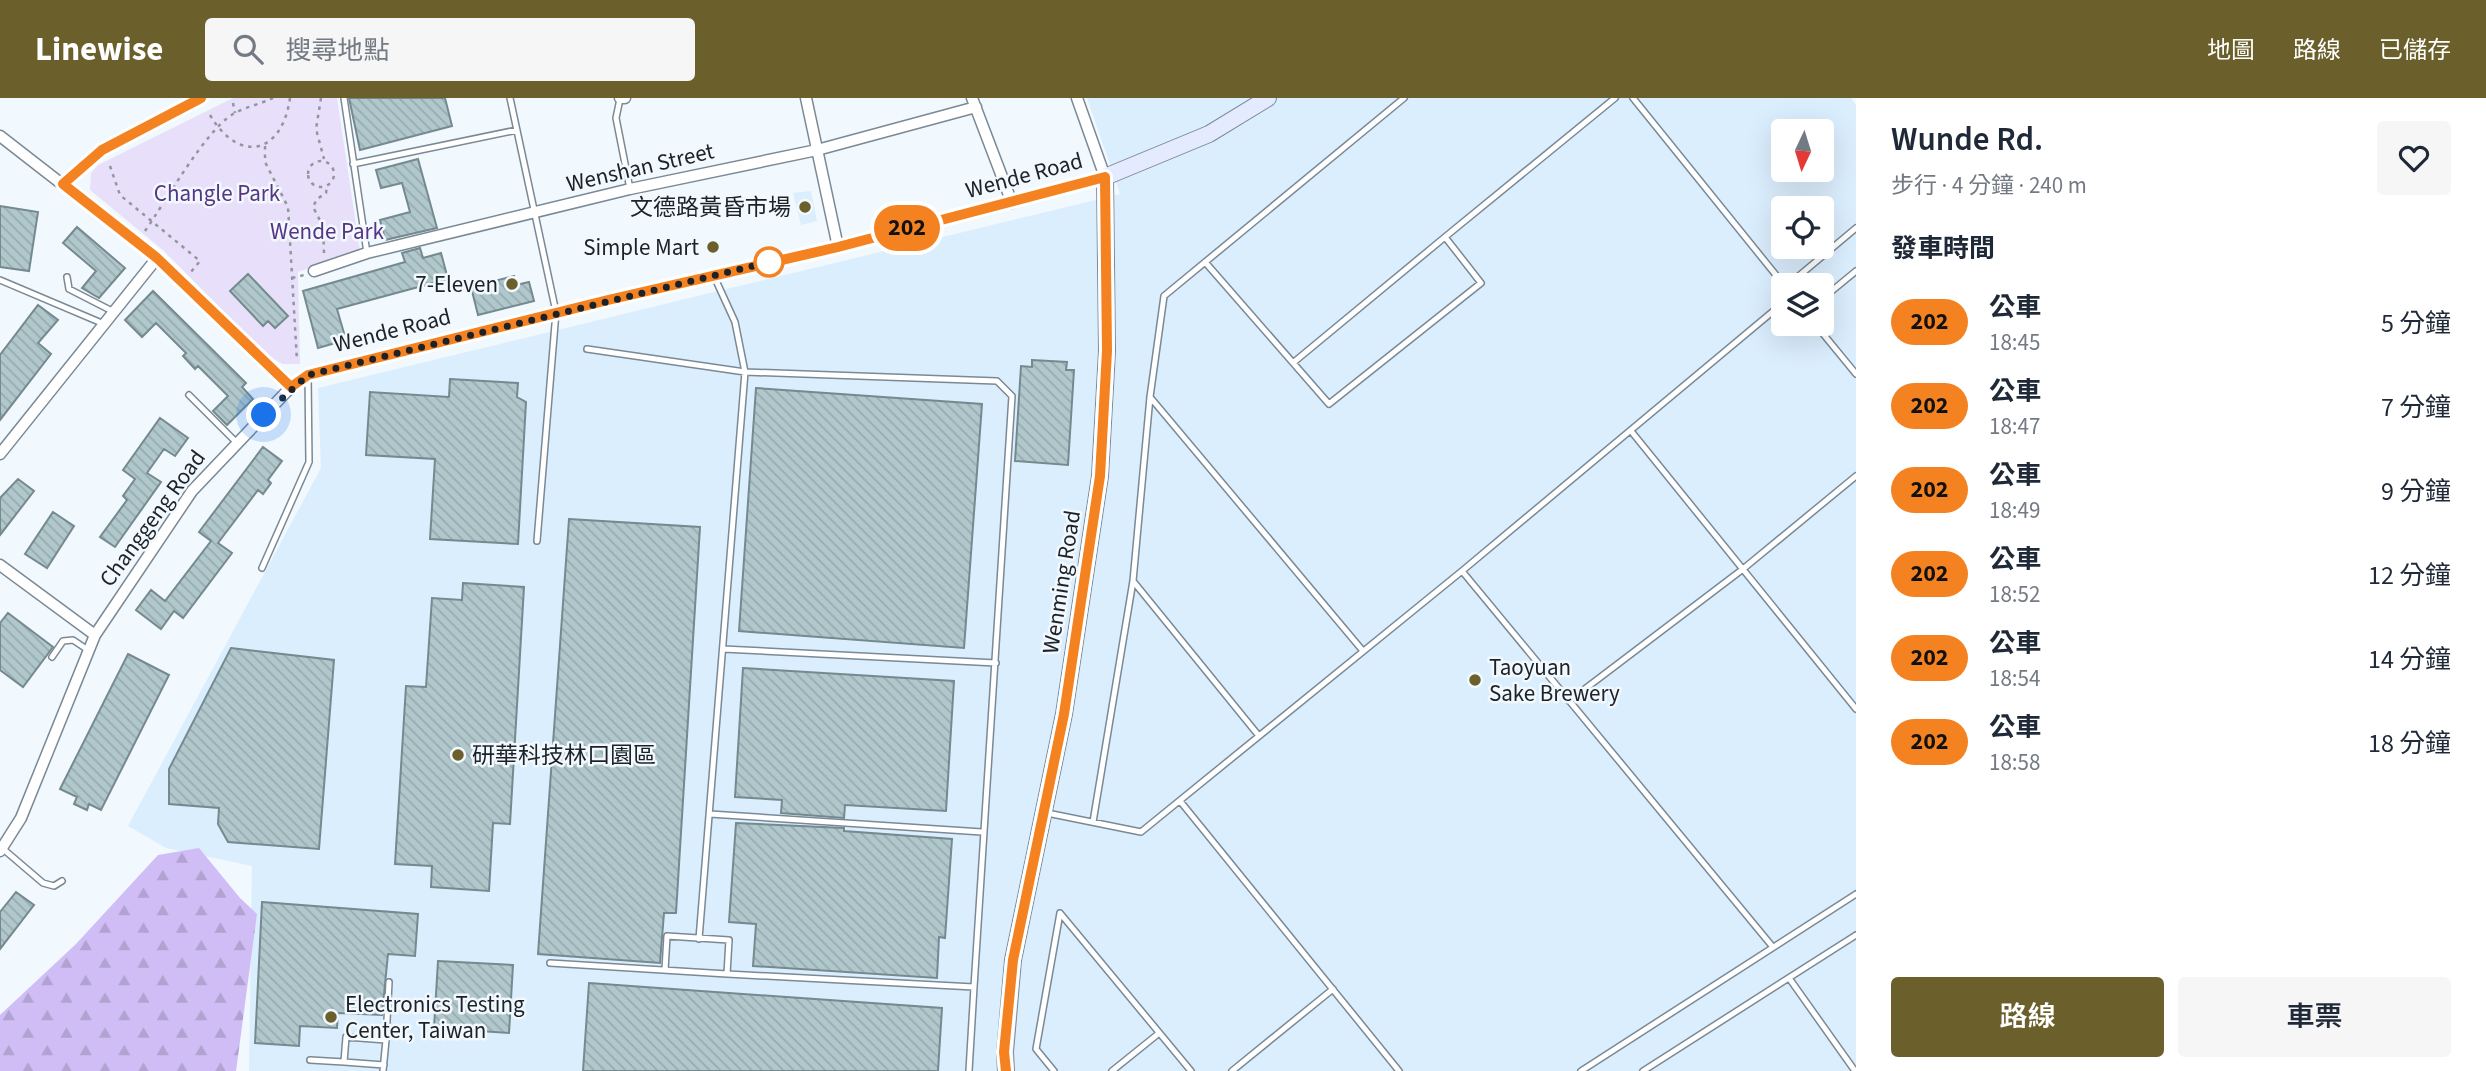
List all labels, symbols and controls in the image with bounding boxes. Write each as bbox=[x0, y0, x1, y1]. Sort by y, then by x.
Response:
search box bbox=[205, 18, 695, 81]
text: Linewise bbox=[35, 26, 163, 73]
icon: search bbox=[229, 30, 267, 68]
text: 搜尋地點 bbox=[285, 32, 389, 69]
text: 地圖 bbox=[2207, 33, 2255, 68]
text: 路線 bbox=[2293, 33, 2341, 68]
text: 已儲存 bbox=[2379, 33, 2451, 68]
text: Wunde Rd. bbox=[1891, 116, 2043, 163]
north arrow bbox=[1771, 119, 1834, 182]
map controls bbox=[1771, 119, 1834, 336]
button: heart bbox=[2377, 121, 2451, 195]
street label: Wenshan Street bbox=[563, 134, 717, 201]
street label: Wende Road bbox=[962, 144, 1086, 207]
text: 步行 · 4 分鐘 · 240 m bbox=[1891, 169, 2087, 202]
park label: Changle Park bbox=[154, 177, 281, 210]
place label: 文德路黃昏市場 bbox=[630, 191, 791, 224]
button: locate bbox=[1771, 196, 1834, 259]
marker: 文德路黃昏市場 bbox=[797, 199, 813, 215]
line badge: 202 bbox=[867, 205, 947, 251]
text: 202 bbox=[888, 210, 926, 245]
park label: Wende Park bbox=[270, 215, 385, 248]
text: 發車時間 bbox=[1891, 230, 1995, 267]
place label: Simple Mart bbox=[583, 231, 699, 264]
marker: Simple Mart bbox=[705, 239, 721, 255]
unlabelled marker bbox=[754, 247, 784, 277]
place label: 7-Eleven bbox=[415, 268, 498, 301]
button: layers bbox=[1771, 273, 1834, 336]
marker: 7-Eleven bbox=[504, 276, 520, 292]
text: 公車 bbox=[1989, 289, 2041, 326]
street label: Wende Road bbox=[330, 300, 454, 361]
text: 202 bbox=[1910, 304, 1949, 339]
text: 5 分鐘 bbox=[2381, 305, 2451, 342]
text: 18:45 bbox=[1989, 326, 2040, 359]
text: 公車 bbox=[1989, 373, 2041, 410]
text: 202 bbox=[1910, 388, 1949, 423]
text: 7 分鐘 bbox=[2381, 389, 2451, 426]
your location bbox=[246, 397, 281, 432]
text: 18:47 bbox=[1989, 410, 2040, 443]
street label: Changgeng Road bbox=[91, 443, 213, 594]
text: 公車 bbox=[1989, 457, 2041, 494]
text: 202 bbox=[1910, 472, 1949, 507]
text: 9 分鐘 bbox=[2381, 473, 2451, 510]
text: 18:49 bbox=[1989, 494, 2040, 527]
street label: Wenming Road bbox=[1034, 508, 1089, 656]
text: 公車 bbox=[1989, 541, 2041, 578]
text: 202 bbox=[1910, 556, 1949, 591]
text: 12 分鐘 bbox=[2368, 557, 2451, 594]
text: 18:52 bbox=[1989, 578, 2040, 611]
text: 公車 bbox=[1989, 625, 2041, 662]
text: 202 bbox=[1910, 640, 1949, 675]
text: 14 分鐘 bbox=[2368, 641, 2451, 678]
place label: Taoyuan Sake Brewery bbox=[1489, 651, 1620, 710]
text: 18:54 bbox=[1989, 662, 2040, 695]
marker: Taoyuan Sake Brewery bbox=[1467, 672, 1483, 688]
text: 公車 bbox=[1989, 709, 2041, 746]
text: 202 bbox=[1910, 724, 1949, 759]
text: 18 分鐘 bbox=[2368, 725, 2451, 762]
place label: 研華科技林口園區 bbox=[472, 739, 656, 772]
text: 18:58 bbox=[1989, 746, 2040, 779]
marker: 研華科技林口園區 bbox=[450, 747, 466, 763]
button: 路線 bbox=[1891, 977, 2164, 1057]
button: 車票 bbox=[2178, 977, 2451, 1057]
place label: Electronics Testing Center, Taiwan bbox=[345, 988, 525, 1047]
marker: Electronics Testing Center, Taiwan bbox=[323, 1009, 339, 1025]

